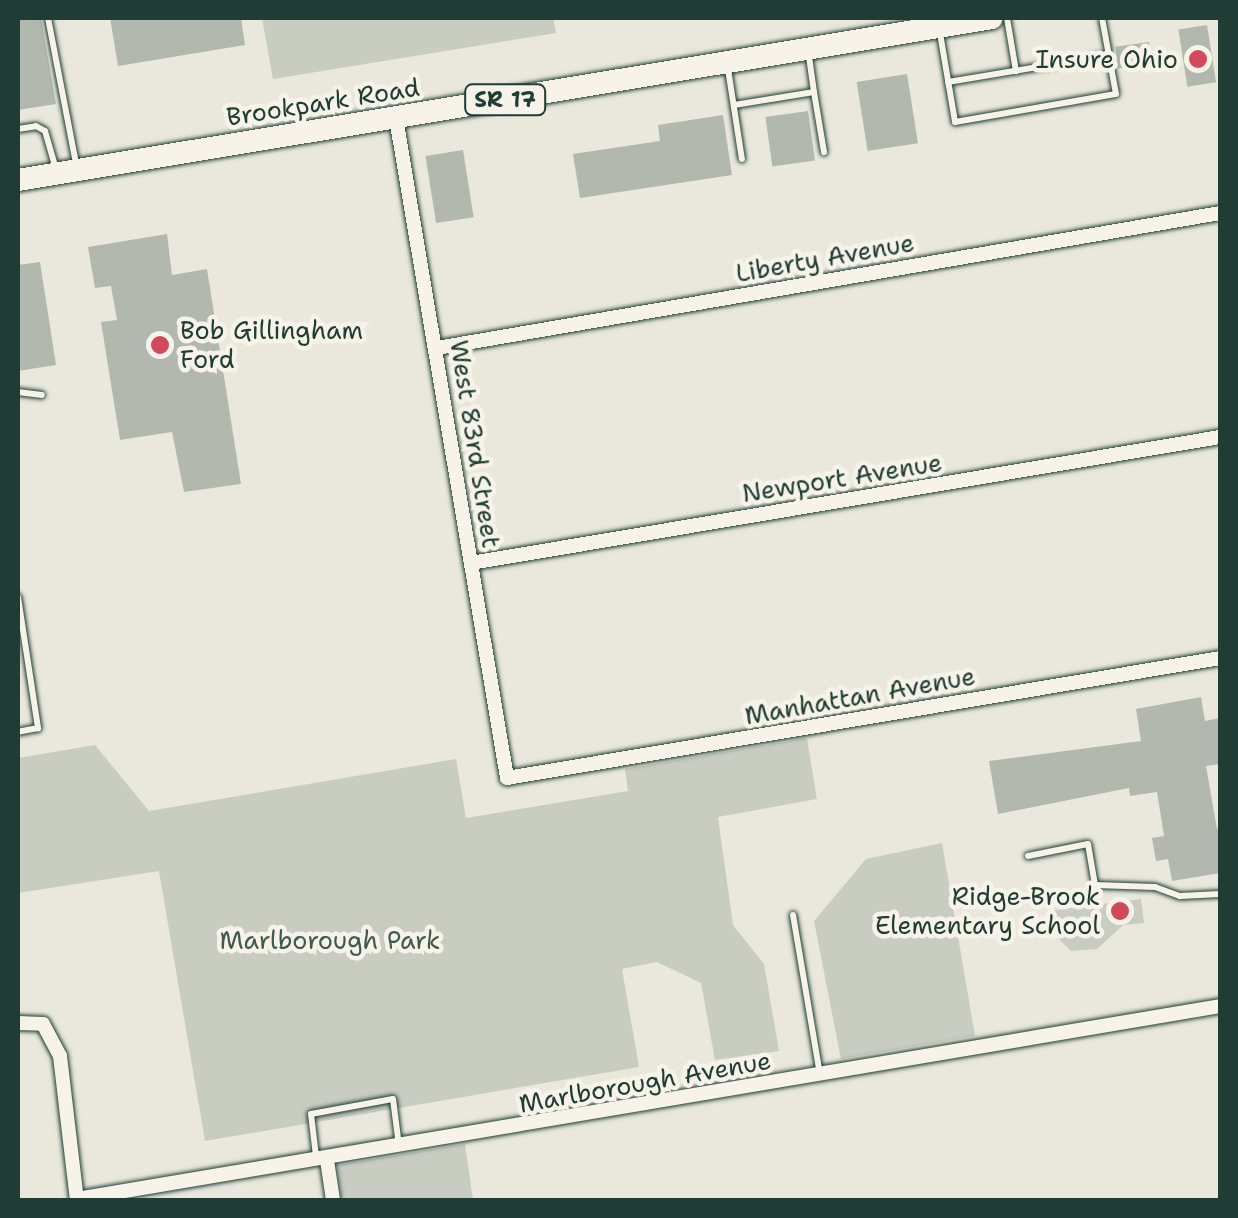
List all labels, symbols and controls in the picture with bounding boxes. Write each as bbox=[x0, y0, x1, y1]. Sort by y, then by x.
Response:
place label: Insure Ohio bbox=[1035, 44, 1178, 74]
marker: Insure Ohio bbox=[1187, 48, 1209, 70]
street label: Brookpark Road bbox=[224, 72, 422, 132]
road number: SR 17 bbox=[462, 83, 548, 117]
street label: Liberty Avenue bbox=[733, 228, 917, 288]
place label: Bob Gillingham Ford bbox=[180, 316, 363, 375]
marker: Bob Gillingham Ford bbox=[149, 334, 171, 356]
street label: West 83rd Street bbox=[444, 338, 506, 550]
street label: Newport Avenue bbox=[740, 447, 944, 509]
street label: Manhattan Avenue bbox=[742, 661, 978, 731]
place label: Ridge-Brook Elementary School bbox=[875, 882, 1100, 941]
marker: Ridge-Brook Elementary School bbox=[1109, 900, 1131, 922]
park label: Marlborough Park bbox=[220, 925, 440, 955]
street label: Marlborough Avenue bbox=[517, 1045, 773, 1119]

